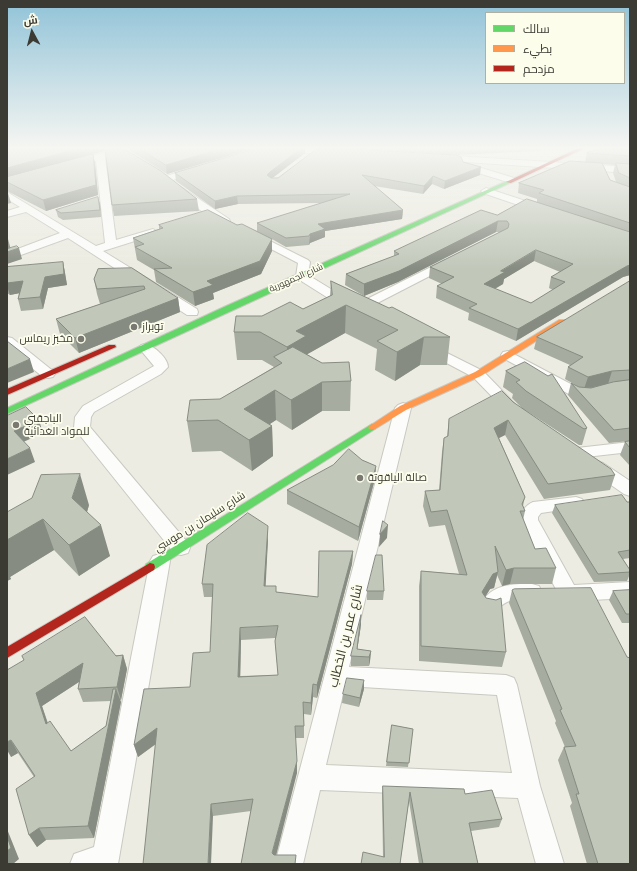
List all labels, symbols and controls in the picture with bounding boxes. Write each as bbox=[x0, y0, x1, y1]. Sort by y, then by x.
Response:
north arrow bbox=[12, 12, 52, 52]
text: ش bbox=[23, 12, 38, 28]
legend bbox=[485, 12, 625, 84]
text: سالك bbox=[523, 21, 550, 36]
text: بطيء bbox=[523, 41, 552, 56]
text: مزدحم bbox=[523, 61, 555, 76]
street label: شارع الجمهورية bbox=[267, 261, 325, 295]
place label: توبراز bbox=[142, 320, 163, 334]
marker: توبراز bbox=[129, 322, 139, 332]
place label: مخبز ريماس bbox=[19, 332, 73, 346]
marker: مخبز ريماس bbox=[76, 334, 86, 344]
place label: الباجقني للمواد الغدائية bbox=[24, 412, 89, 438]
marker: الباجقني للمواد الغدائية bbox=[11, 420, 21, 430]
place label: صالة الياقوتة bbox=[368, 471, 427, 485]
marker: صالة الياقوتة bbox=[355, 473, 365, 483]
street label: شارع سليمان بن موسي bbox=[152, 489, 248, 555]
street label: شارع عمر بن الخطاب bbox=[326, 583, 366, 689]

